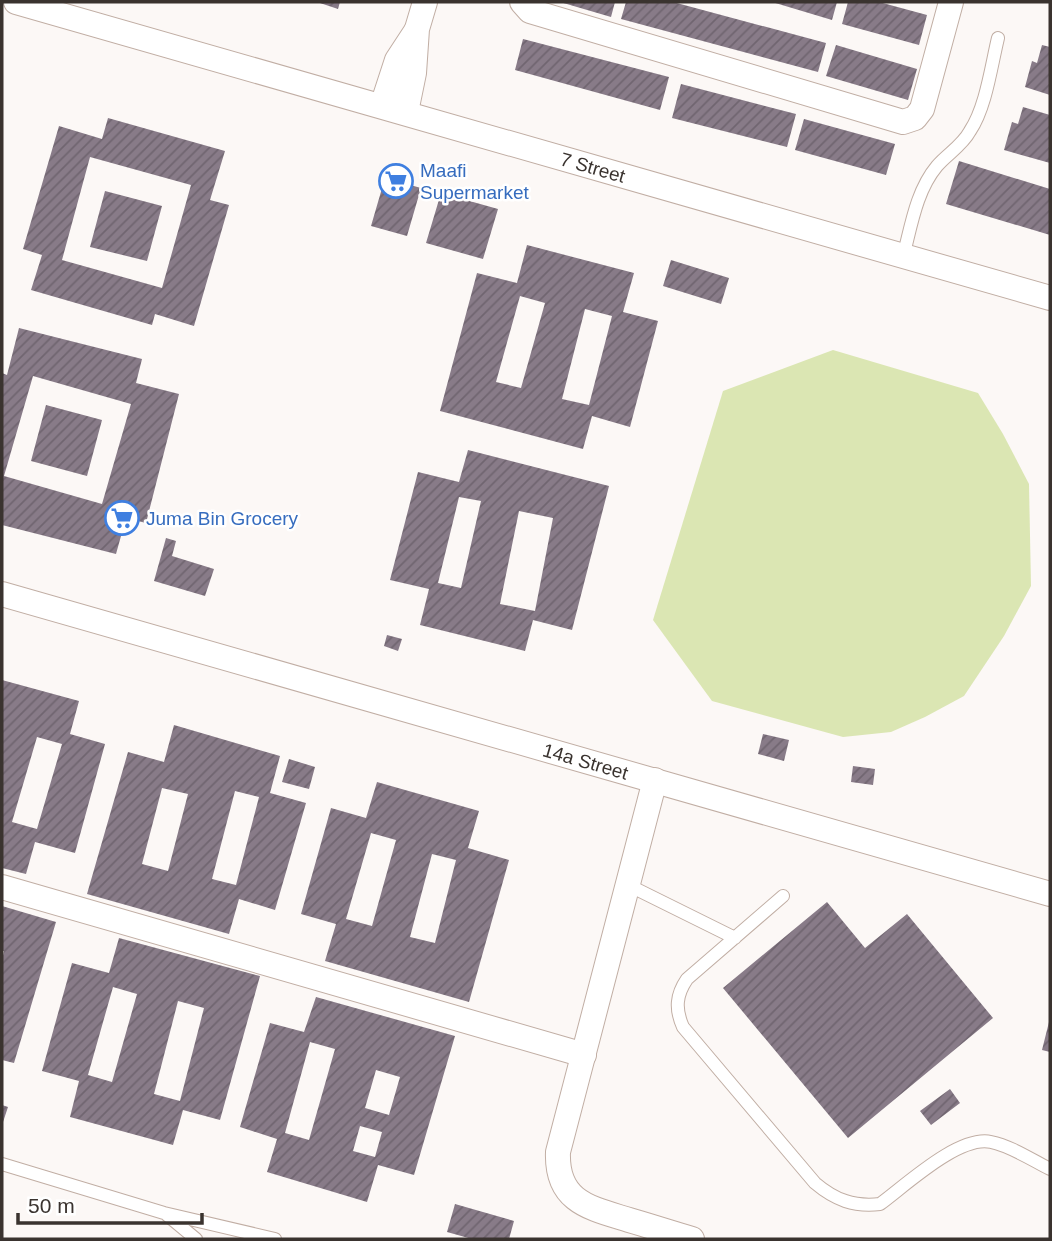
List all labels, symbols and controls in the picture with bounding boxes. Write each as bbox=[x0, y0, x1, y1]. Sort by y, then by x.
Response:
street label: 7 Street bbox=[558, 148, 628, 187]
place label: Maafi Supermarket bbox=[420, 160, 529, 203]
supermarket icon: Maafi Supermarket bbox=[377, 162, 415, 200]
supermarket icon: Juma Bin Grocery bbox=[103, 499, 141, 537]
place label: Juma Bin Grocery bbox=[146, 508, 299, 529]
street label: 14a Street bbox=[540, 739, 631, 784]
scale bar bbox=[18, 1182, 201, 1226]
text: 50 m bbox=[28, 1194, 75, 1217]

